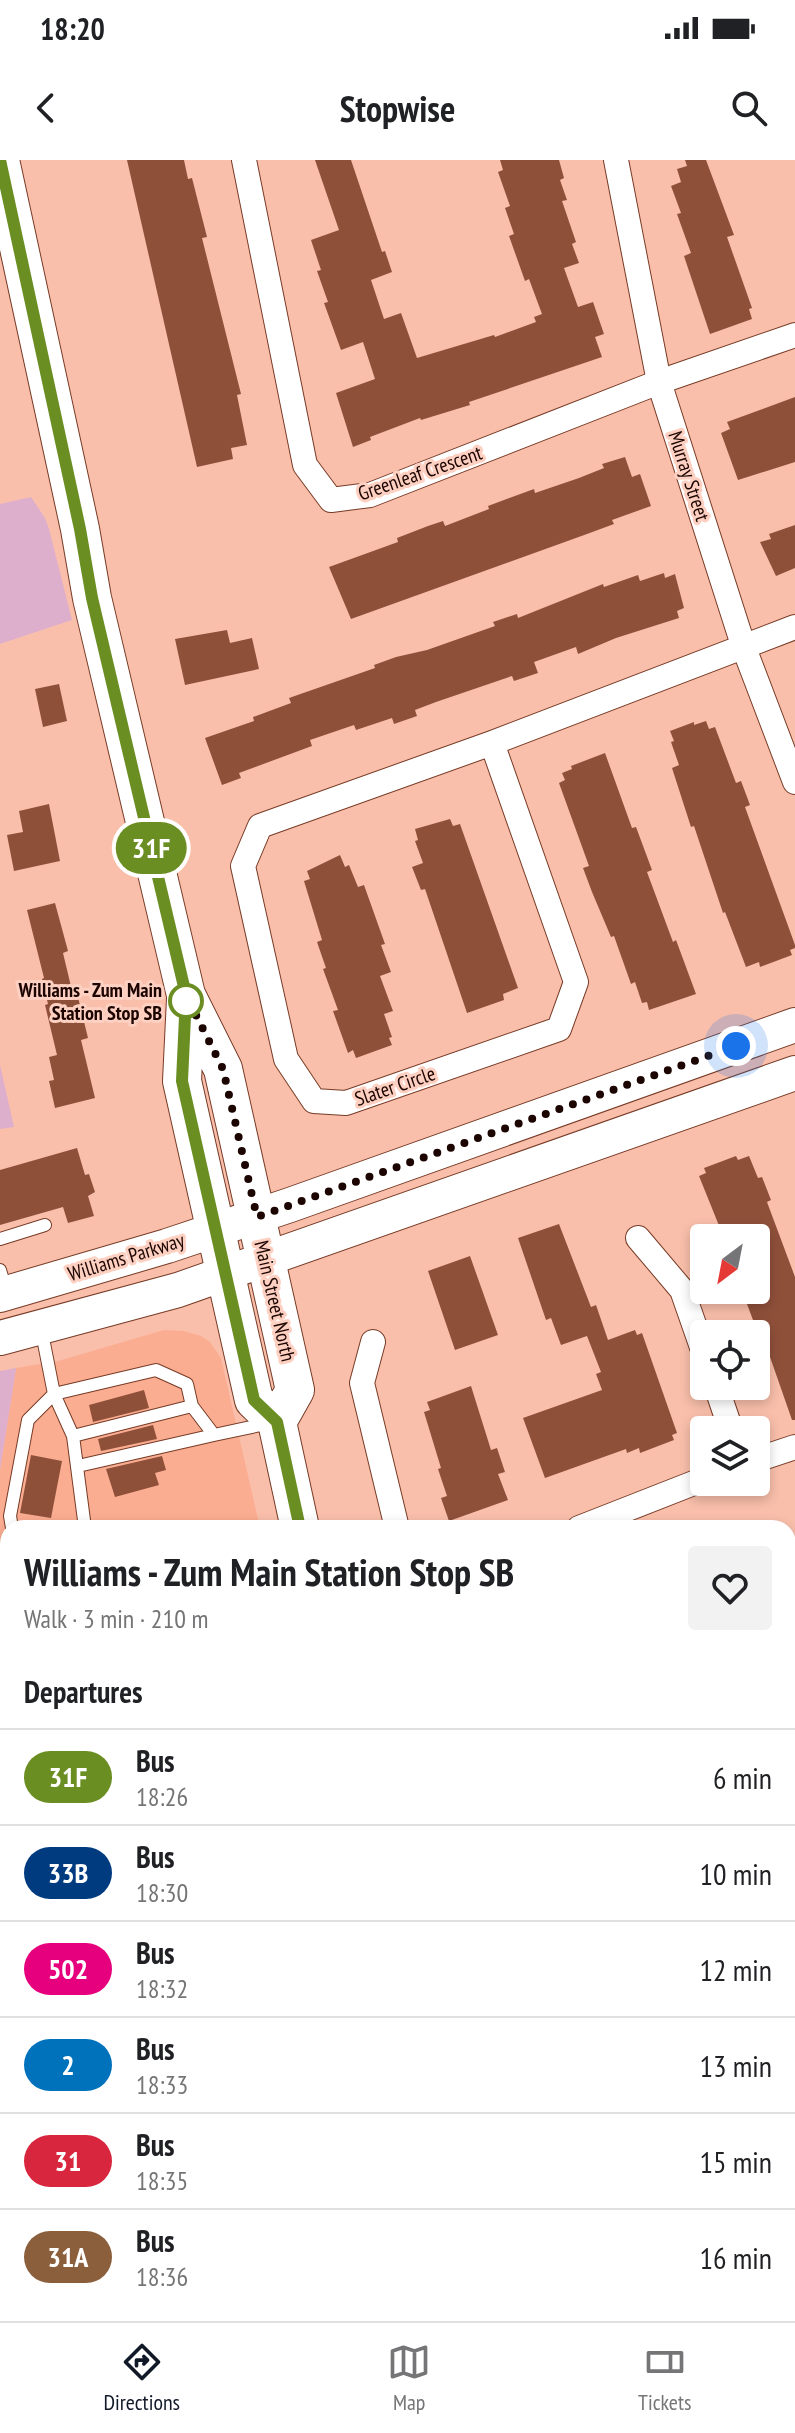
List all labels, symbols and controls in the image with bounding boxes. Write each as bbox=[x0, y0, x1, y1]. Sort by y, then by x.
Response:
text: 18:20 bbox=[40, 9, 105, 48]
text: Stopwise bbox=[340, 85, 455, 132]
icon: back bbox=[24, 86, 68, 130]
icon: search bbox=[727, 86, 771, 130]
street label: Murray Street bbox=[662, 428, 716, 525]
street label: Greenleaf Crescent bbox=[355, 439, 486, 506]
line badge: 31F bbox=[105, 822, 197, 874]
text: 31F bbox=[132, 829, 170, 866]
place label: Williams - Zum Main Station Stop SB bbox=[17, 977, 162, 1026]
marker: Williams - Zum Main Station Stop SB bbox=[169, 984, 203, 1018]
your location bbox=[716, 1026, 756, 1066]
street label: Slater Circle bbox=[351, 1060, 439, 1112]
north arrow bbox=[690, 1224, 770, 1304]
map controls bbox=[690, 1224, 770, 1496]
street label: Williams Parkway bbox=[65, 1227, 188, 1287]
street label: Main Street North bbox=[248, 1238, 302, 1364]
button: locate bbox=[690, 1320, 770, 1400]
button: layers bbox=[690, 1416, 770, 1496]
button: heart bbox=[688, 1546, 772, 1630]
text: Williams - Zum Main Station Stop SB bbox=[24, 1547, 514, 1596]
text: Walk · 3 min · 210 m bbox=[24, 1602, 208, 1635]
text: Departures bbox=[24, 1672, 142, 1711]
text: Bus bbox=[136, 1741, 175, 1780]
text: 31F bbox=[49, 1758, 87, 1795]
text: 6 min bbox=[713, 1758, 772, 1797]
text: 18:26 bbox=[136, 1780, 188, 1813]
text: Bus bbox=[136, 1837, 175, 1876]
text: 33B bbox=[48, 1854, 88, 1891]
text: 10 min bbox=[699, 1854, 772, 1893]
text: 18:30 bbox=[136, 1876, 188, 1909]
text: Bus bbox=[136, 1933, 175, 1972]
text: 502 bbox=[48, 1950, 88, 1987]
text: 12 min bbox=[699, 1950, 772, 1989]
text: 18:32 bbox=[136, 1972, 188, 2005]
text: Bus bbox=[136, 2029, 175, 2068]
text: 2 bbox=[61, 2046, 75, 2083]
text: 13 min bbox=[699, 2046, 772, 2085]
text: 18:33 bbox=[136, 2068, 188, 2101]
text: Bus bbox=[136, 2125, 175, 2164]
text: 31 bbox=[55, 2142, 81, 2179]
text: 15 min bbox=[699, 2142, 772, 2181]
text: 18:35 bbox=[136, 2164, 188, 2197]
text: Bus bbox=[136, 2221, 175, 2260]
text: 31A bbox=[48, 2238, 88, 2275]
text: 16 min bbox=[699, 2238, 772, 2277]
text: 18:36 bbox=[136, 2260, 188, 2293]
tab: Directions bbox=[104, 2340, 180, 2416]
tab: Map bbox=[387, 2340, 431, 2416]
tab: Tickets bbox=[638, 2340, 691, 2416]

